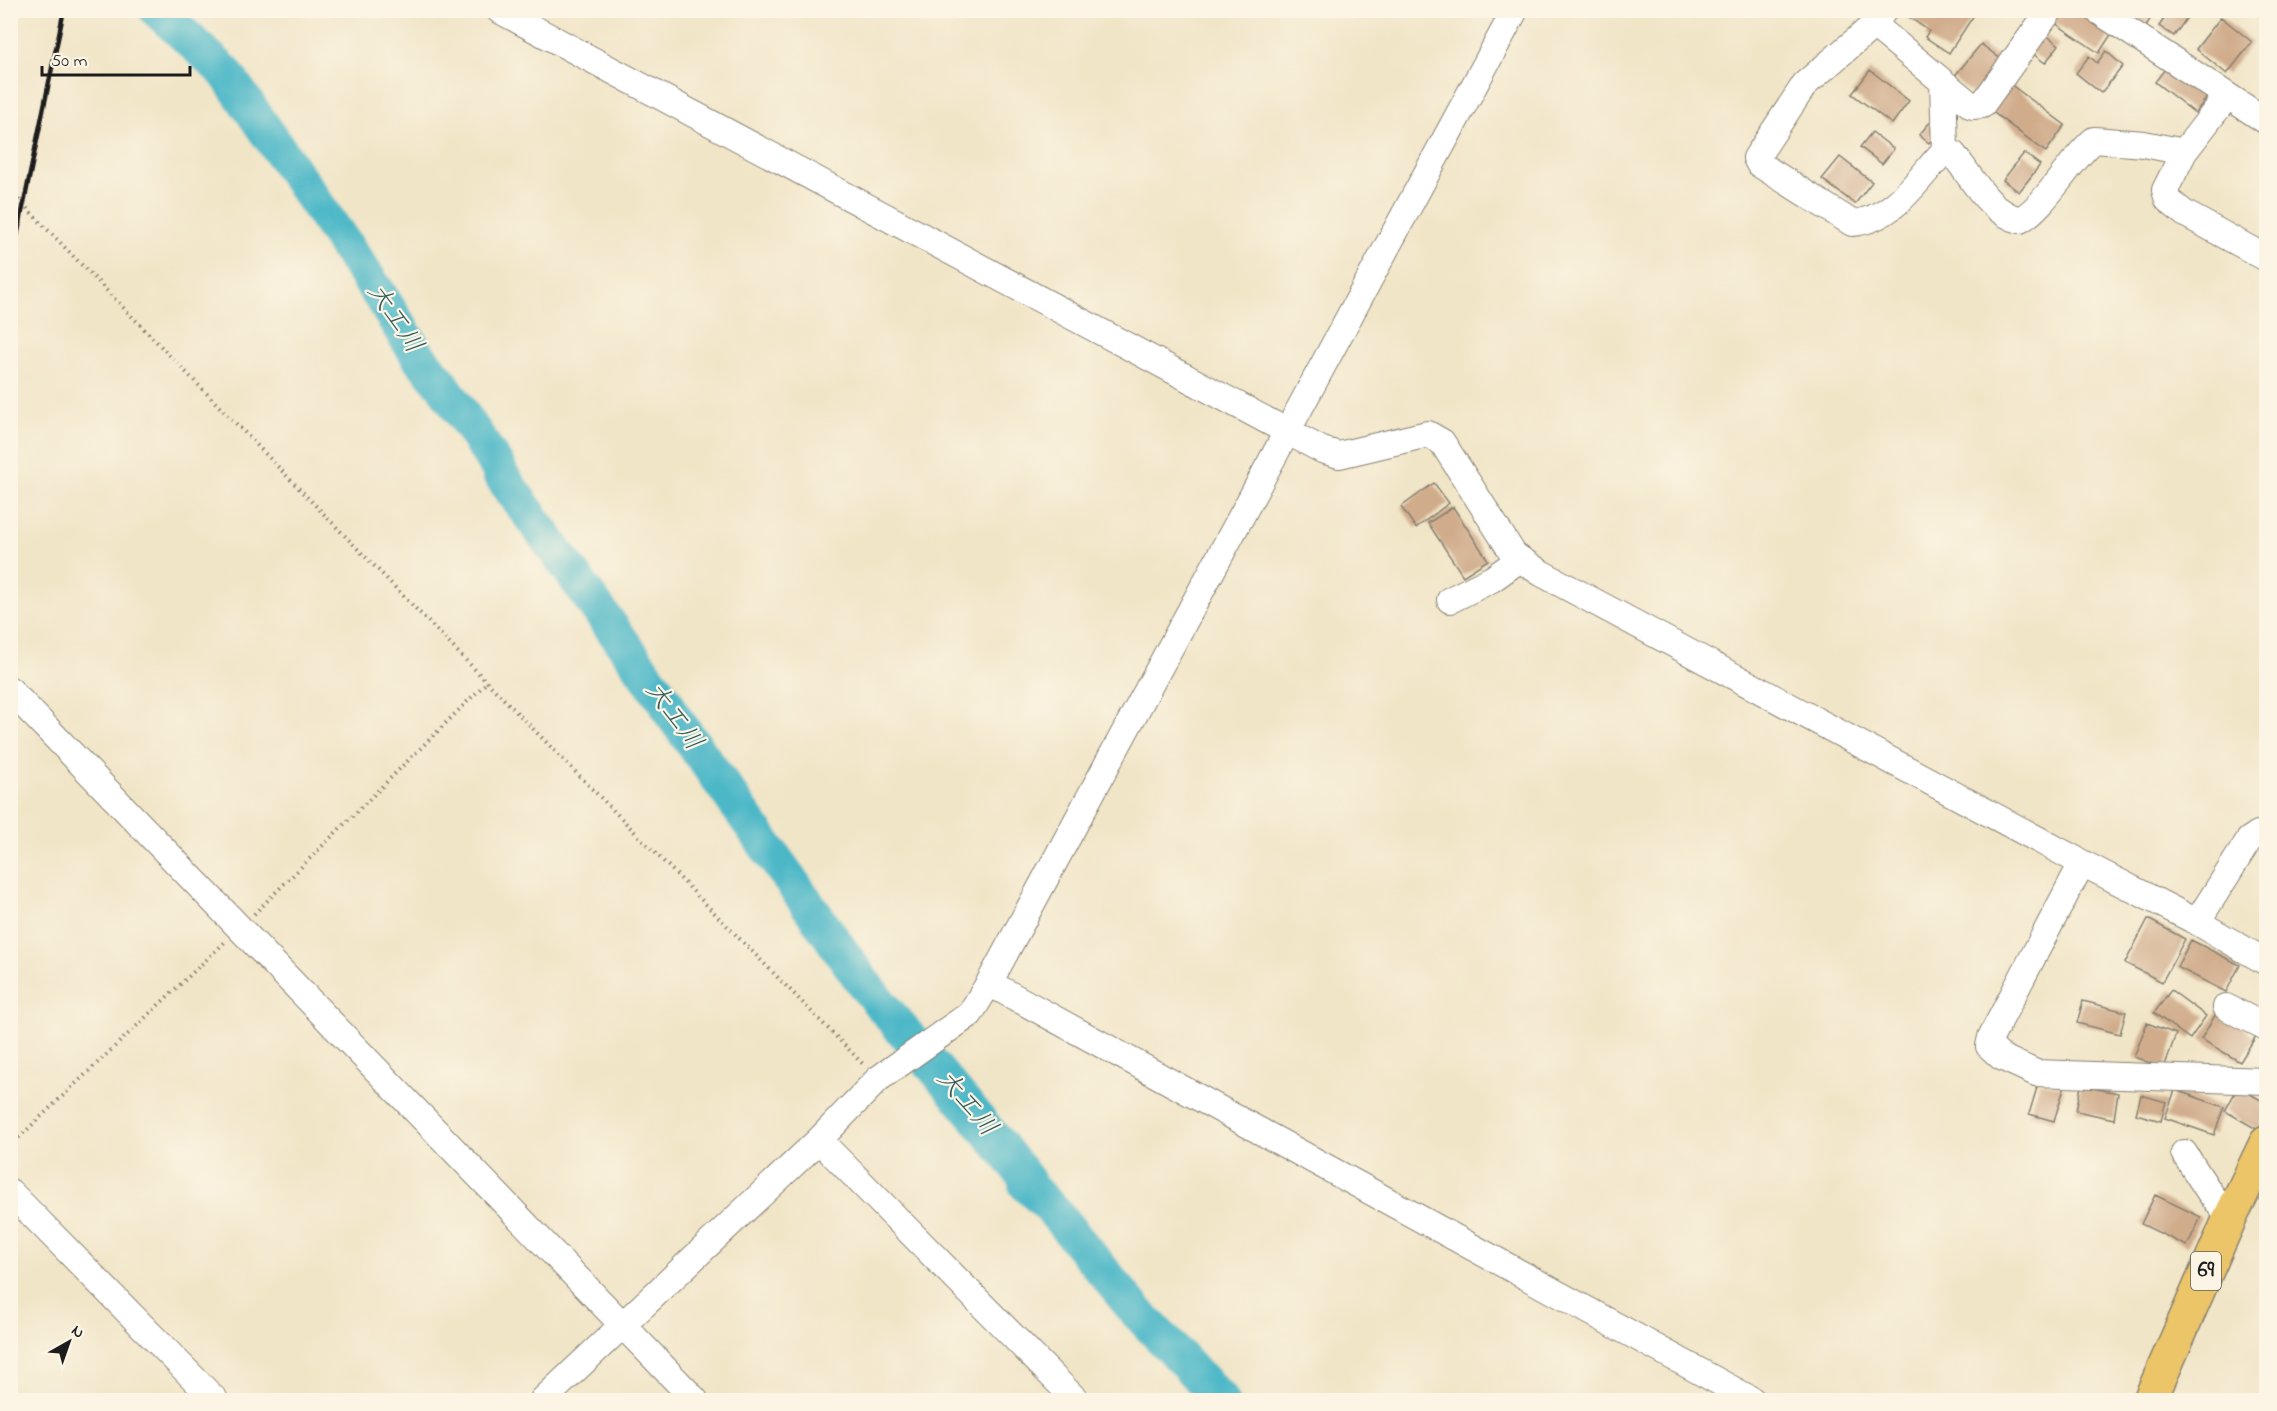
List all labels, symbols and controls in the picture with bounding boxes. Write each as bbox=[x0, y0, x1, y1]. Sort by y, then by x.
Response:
scale bar bbox=[42, 39, 190, 77]
text: 50 m bbox=[51, 49, 88, 75]
water label: 大工川 bbox=[356, 276, 432, 362]
water label: 大工川 bbox=[635, 674, 711, 760]
water label: 大工川 bbox=[926, 1062, 1006, 1146]
road number: 69 bbox=[2191, 1252, 2221, 1290]
north arrow bbox=[39, 1312, 99, 1372]
text: N bbox=[66, 1319, 89, 1345]

